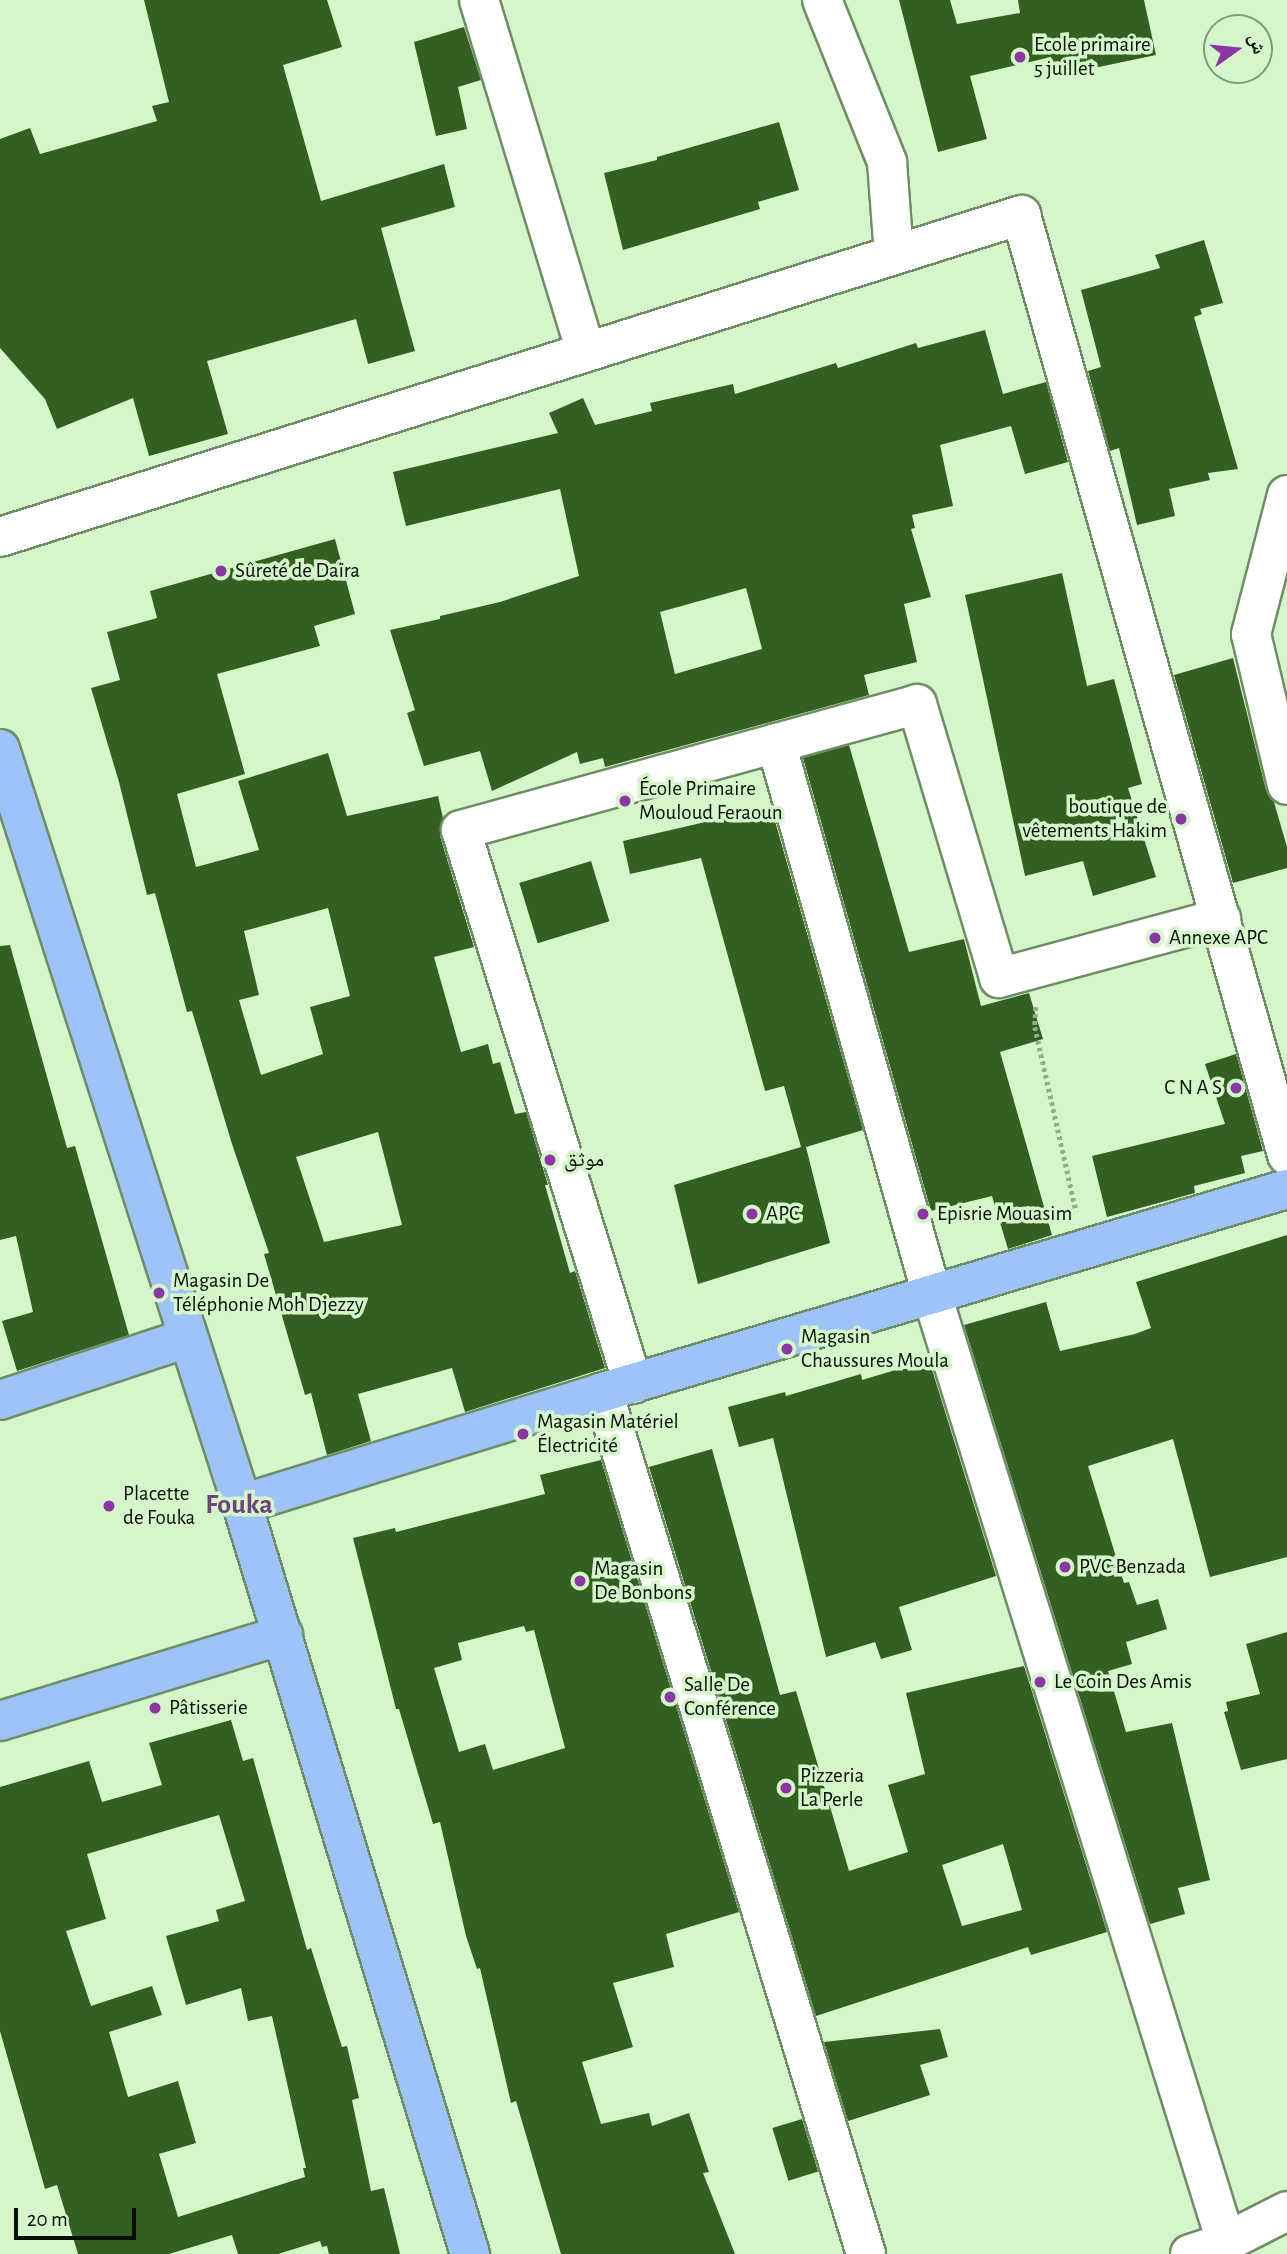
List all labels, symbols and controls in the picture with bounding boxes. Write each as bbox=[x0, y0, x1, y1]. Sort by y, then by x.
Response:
north arrow bbox=[1203, 14, 1273, 84]
place label: Ecole primaire 5 juillet bbox=[1034, 32, 1151, 82]
text: ش bbox=[1245, 32, 1269, 56]
marker: Ecole primaire 5 juillet bbox=[1012, 49, 1028, 65]
place label: Sûreté de Daïra bbox=[235, 558, 360, 584]
marker: Sûreté de Daïra bbox=[213, 563, 229, 579]
place label: École Primaire Mouloud Feraoun bbox=[639, 776, 783, 826]
marker: École Primaire Mouloud Feraoun bbox=[617, 793, 633, 809]
place label: boutique de vêtements Hakim bbox=[1022, 794, 1167, 844]
marker: boutique de vêtements Hakim bbox=[1173, 811, 1189, 827]
place label: Annexe APC bbox=[1169, 925, 1268, 951]
marker: Annexe APC bbox=[1147, 930, 1163, 946]
place label: C N A S bbox=[1164, 1075, 1222, 1101]
marker: C N A S bbox=[1228, 1080, 1244, 1096]
place label: موثق bbox=[564, 1147, 604, 1173]
marker: موثق bbox=[542, 1152, 558, 1168]
place label: APC bbox=[766, 1201, 800, 1227]
place label: Episrie Mouasim bbox=[937, 1201, 1072, 1227]
marker: APC bbox=[744, 1206, 760, 1222]
marker: Episrie Mouasim bbox=[915, 1206, 931, 1222]
place label: Magasin De Téléphonie Moh Djezzy bbox=[173, 1268, 364, 1318]
marker: Magasin De Téléphonie Moh Djezzy bbox=[151, 1285, 167, 1301]
place label: Magasin Chaussures Moula bbox=[801, 1324, 949, 1374]
marker: Magasin Chaussures Moula bbox=[779, 1341, 795, 1357]
place label: Magasin Matériel Électricité bbox=[537, 1409, 679, 1459]
marker: Magasin Matériel Électricité bbox=[515, 1426, 531, 1442]
place label: Placette de Fouka bbox=[123, 1481, 195, 1531]
district label: Fouka bbox=[205, 1488, 273, 1522]
marker: Placette de Fouka bbox=[101, 1498, 117, 1514]
place label: PVC Benzada bbox=[1079, 1554, 1186, 1580]
place label: Magasin De Bonbons bbox=[594, 1556, 692, 1606]
marker: PVC Benzada bbox=[1057, 1559, 1073, 1575]
marker: Magasin De Bonbons bbox=[572, 1573, 588, 1589]
place label: Le Coin Des Amis bbox=[1054, 1669, 1192, 1695]
place label: Salle De Conférence bbox=[684, 1672, 776, 1722]
marker: Le Coin Des Amis bbox=[1032, 1674, 1048, 1690]
marker: Salle De Conférence bbox=[662, 1689, 678, 1705]
place label: Pâtisserie bbox=[169, 1695, 248, 1721]
marker: Pâtisserie bbox=[147, 1700, 163, 1716]
place label: Pizzeria La Perle bbox=[800, 1763, 864, 1813]
marker: Pizzeria La Perle bbox=[778, 1780, 794, 1796]
scale bar bbox=[18, 2194, 140, 2238]
text: 20 m bbox=[27, 2209, 68, 2230]

